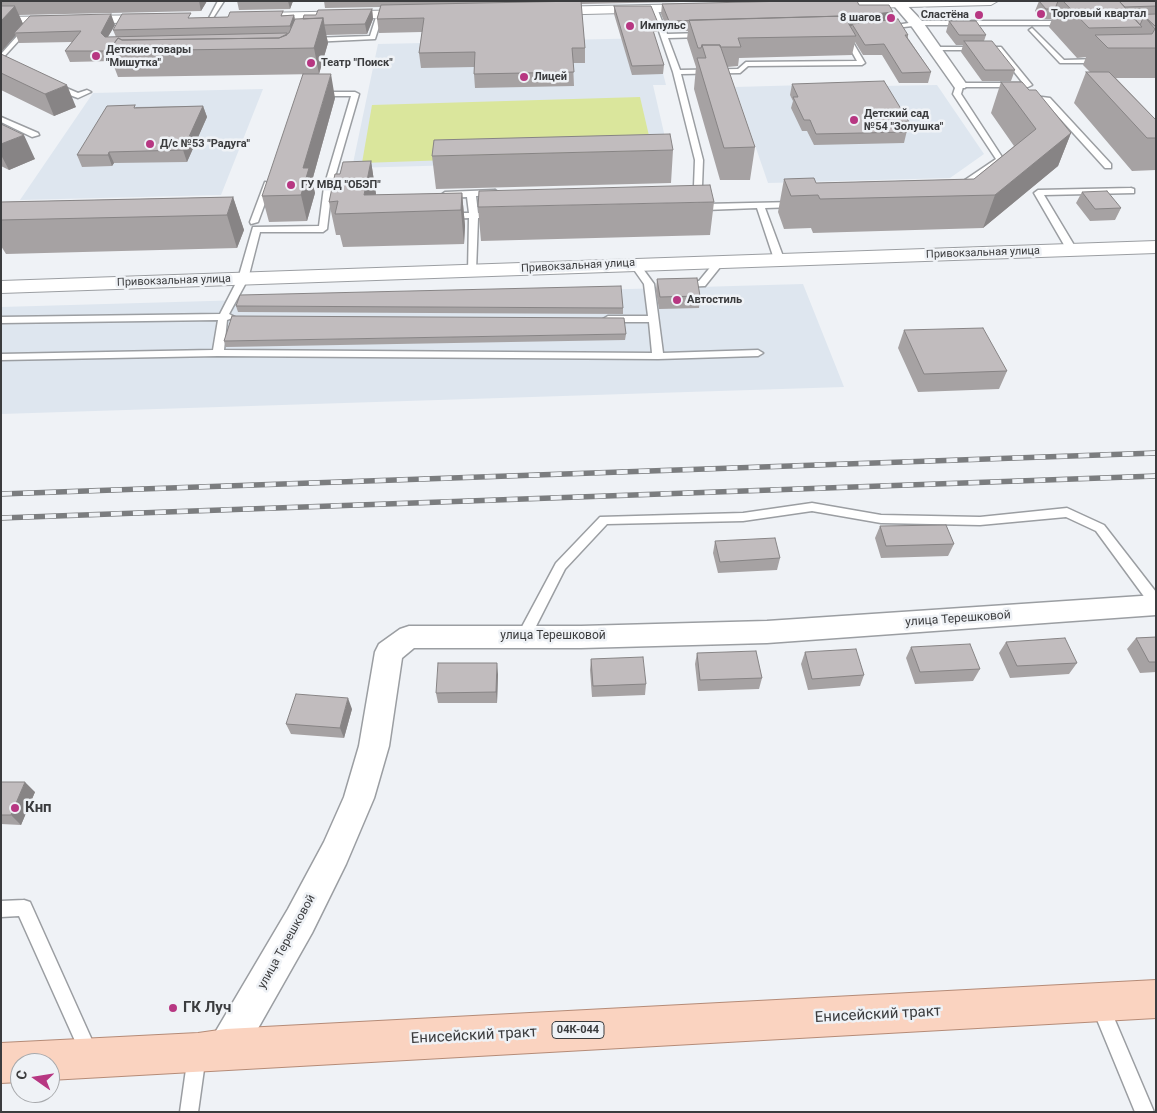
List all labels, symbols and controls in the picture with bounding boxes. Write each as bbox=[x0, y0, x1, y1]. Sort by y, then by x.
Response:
place label: Торговый квартал bbox=[1051, 7, 1146, 21]
place label: Сластёна bbox=[921, 8, 969, 22]
marker: Торговый квартал bbox=[1035, 8, 1047, 20]
marker: Сластёна bbox=[973, 9, 985, 21]
place label: 8 шагов bbox=[840, 11, 881, 25]
marker: 8 шагов bbox=[885, 12, 897, 24]
place label: Импульс bbox=[640, 19, 686, 33]
marker: Импульс bbox=[624, 20, 636, 32]
place label: Детские товары "Мишутка" bbox=[106, 43, 191, 69]
marker: Детские товары "Мишутка" bbox=[90, 50, 102, 62]
place label: Театр "Поиск" bbox=[321, 56, 393, 70]
marker: Театр "Поиск" bbox=[305, 57, 317, 69]
place label: Лицей bbox=[534, 70, 567, 84]
marker: Лицей bbox=[518, 71, 530, 83]
place label: Детский сад №54 "Золушка" bbox=[864, 107, 943, 133]
marker: Детский сад №54 "Золушка" bbox=[848, 114, 860, 126]
place label: Д/с №53 "Радуга" bbox=[160, 137, 250, 151]
marker: Д/с №53 "Радуга" bbox=[144, 138, 156, 150]
place label: ГУ МВД "ОБЭП" bbox=[301, 178, 381, 192]
marker: ГУ МВД "ОБЭП" bbox=[285, 179, 297, 191]
street label: Привокзальная улица bbox=[926, 244, 1040, 262]
street label: Привокзальная улица bbox=[521, 256, 635, 276]
street label: Привокзальная улица bbox=[117, 272, 231, 290]
place label: Автостиль bbox=[687, 293, 742, 307]
marker: Автостиль bbox=[671, 294, 683, 306]
street label: улица Терешковой bbox=[905, 608, 1011, 630]
street label: улица Терешковой bbox=[500, 629, 606, 643]
place label: Кнп bbox=[25, 799, 52, 817]
marker: Кнп bbox=[9, 802, 21, 814]
street label: улица Терешковой bbox=[255, 892, 319, 992]
place label: ГК Луч bbox=[183, 999, 231, 1017]
marker: ГК Луч bbox=[167, 1002, 179, 1014]
street label: Енисейский тракт bbox=[814, 1003, 942, 1027]
road number: 04К-044 bbox=[552, 1022, 604, 1038]
street label: Енисейский тракт bbox=[410, 1024, 538, 1048]
north arrow bbox=[10, 1053, 60, 1103]
text: С bbox=[13, 1069, 30, 1081]

